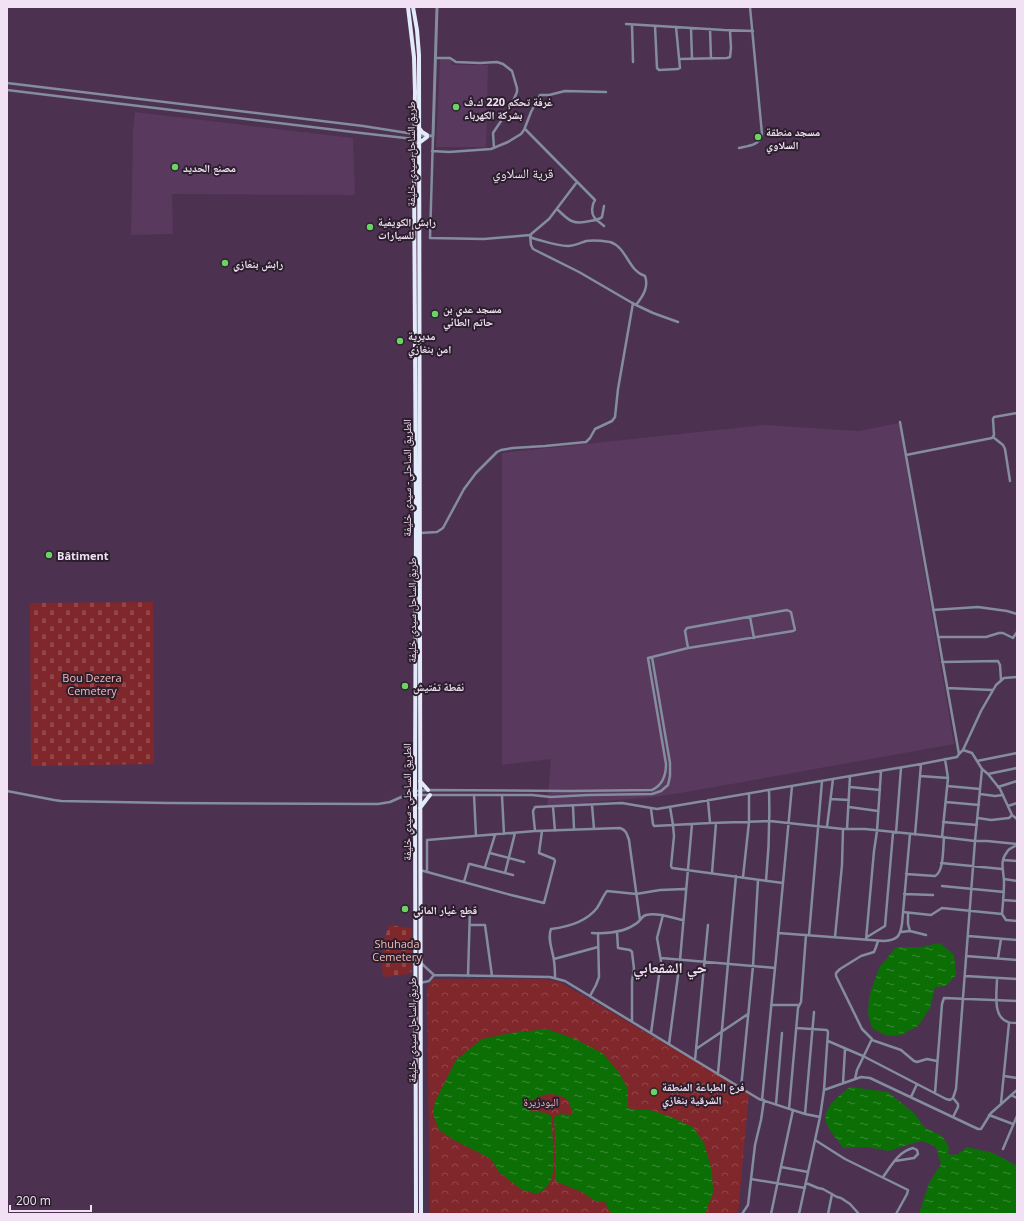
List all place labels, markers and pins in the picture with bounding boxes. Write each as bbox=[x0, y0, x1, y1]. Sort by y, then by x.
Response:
place label: غرفة تحكم 220 ك.ف بشركة الكهرباء bbox=[464, 94, 553, 122]
marker: غرفة تحكم 220 ك.ف بشركة الكهرباء bbox=[451, 102, 461, 112]
place label: مسجد منطقة السلاوي bbox=[766, 124, 820, 153]
marker: مسجد منطقة السلاوي bbox=[753, 132, 763, 142]
place label: مصنع الحديد bbox=[183, 160, 236, 176]
marker: مصنع الحديد bbox=[170, 162, 180, 172]
place label: رابش الكويفية للسيارات bbox=[378, 214, 436, 242]
marker: رابش الكويفية للسيارات bbox=[365, 222, 375, 232]
place label: رابش بنغازي bbox=[233, 256, 283, 272]
marker: رابش بنغازي bbox=[220, 258, 230, 268]
place label: مسجد عدي بن حاتم الطائي bbox=[443, 301, 502, 330]
marker: مسجد عدي بن حاتم الطائي bbox=[430, 309, 440, 319]
place label: مديرية امن بنغازي bbox=[408, 328, 451, 357]
marker: مديرية امن بنغازي bbox=[395, 336, 405, 346]
place label: Bâtiment bbox=[57, 548, 109, 563]
marker: Bâtiment bbox=[44, 550, 54, 560]
place label: نقطة تفتيش bbox=[413, 679, 464, 695]
marker: نقطة تفتيش bbox=[400, 681, 410, 691]
place label: قطع غيار الماني bbox=[413, 902, 478, 918]
marker: قطع غيار الماني bbox=[400, 904, 410, 914]
place label: فرع الطباعة المنطقة الشرقية بنغازي bbox=[662, 1079, 745, 1108]
marker: فرع الطباعة المنطقة الشرقية بنغازي bbox=[649, 1087, 659, 1097]

